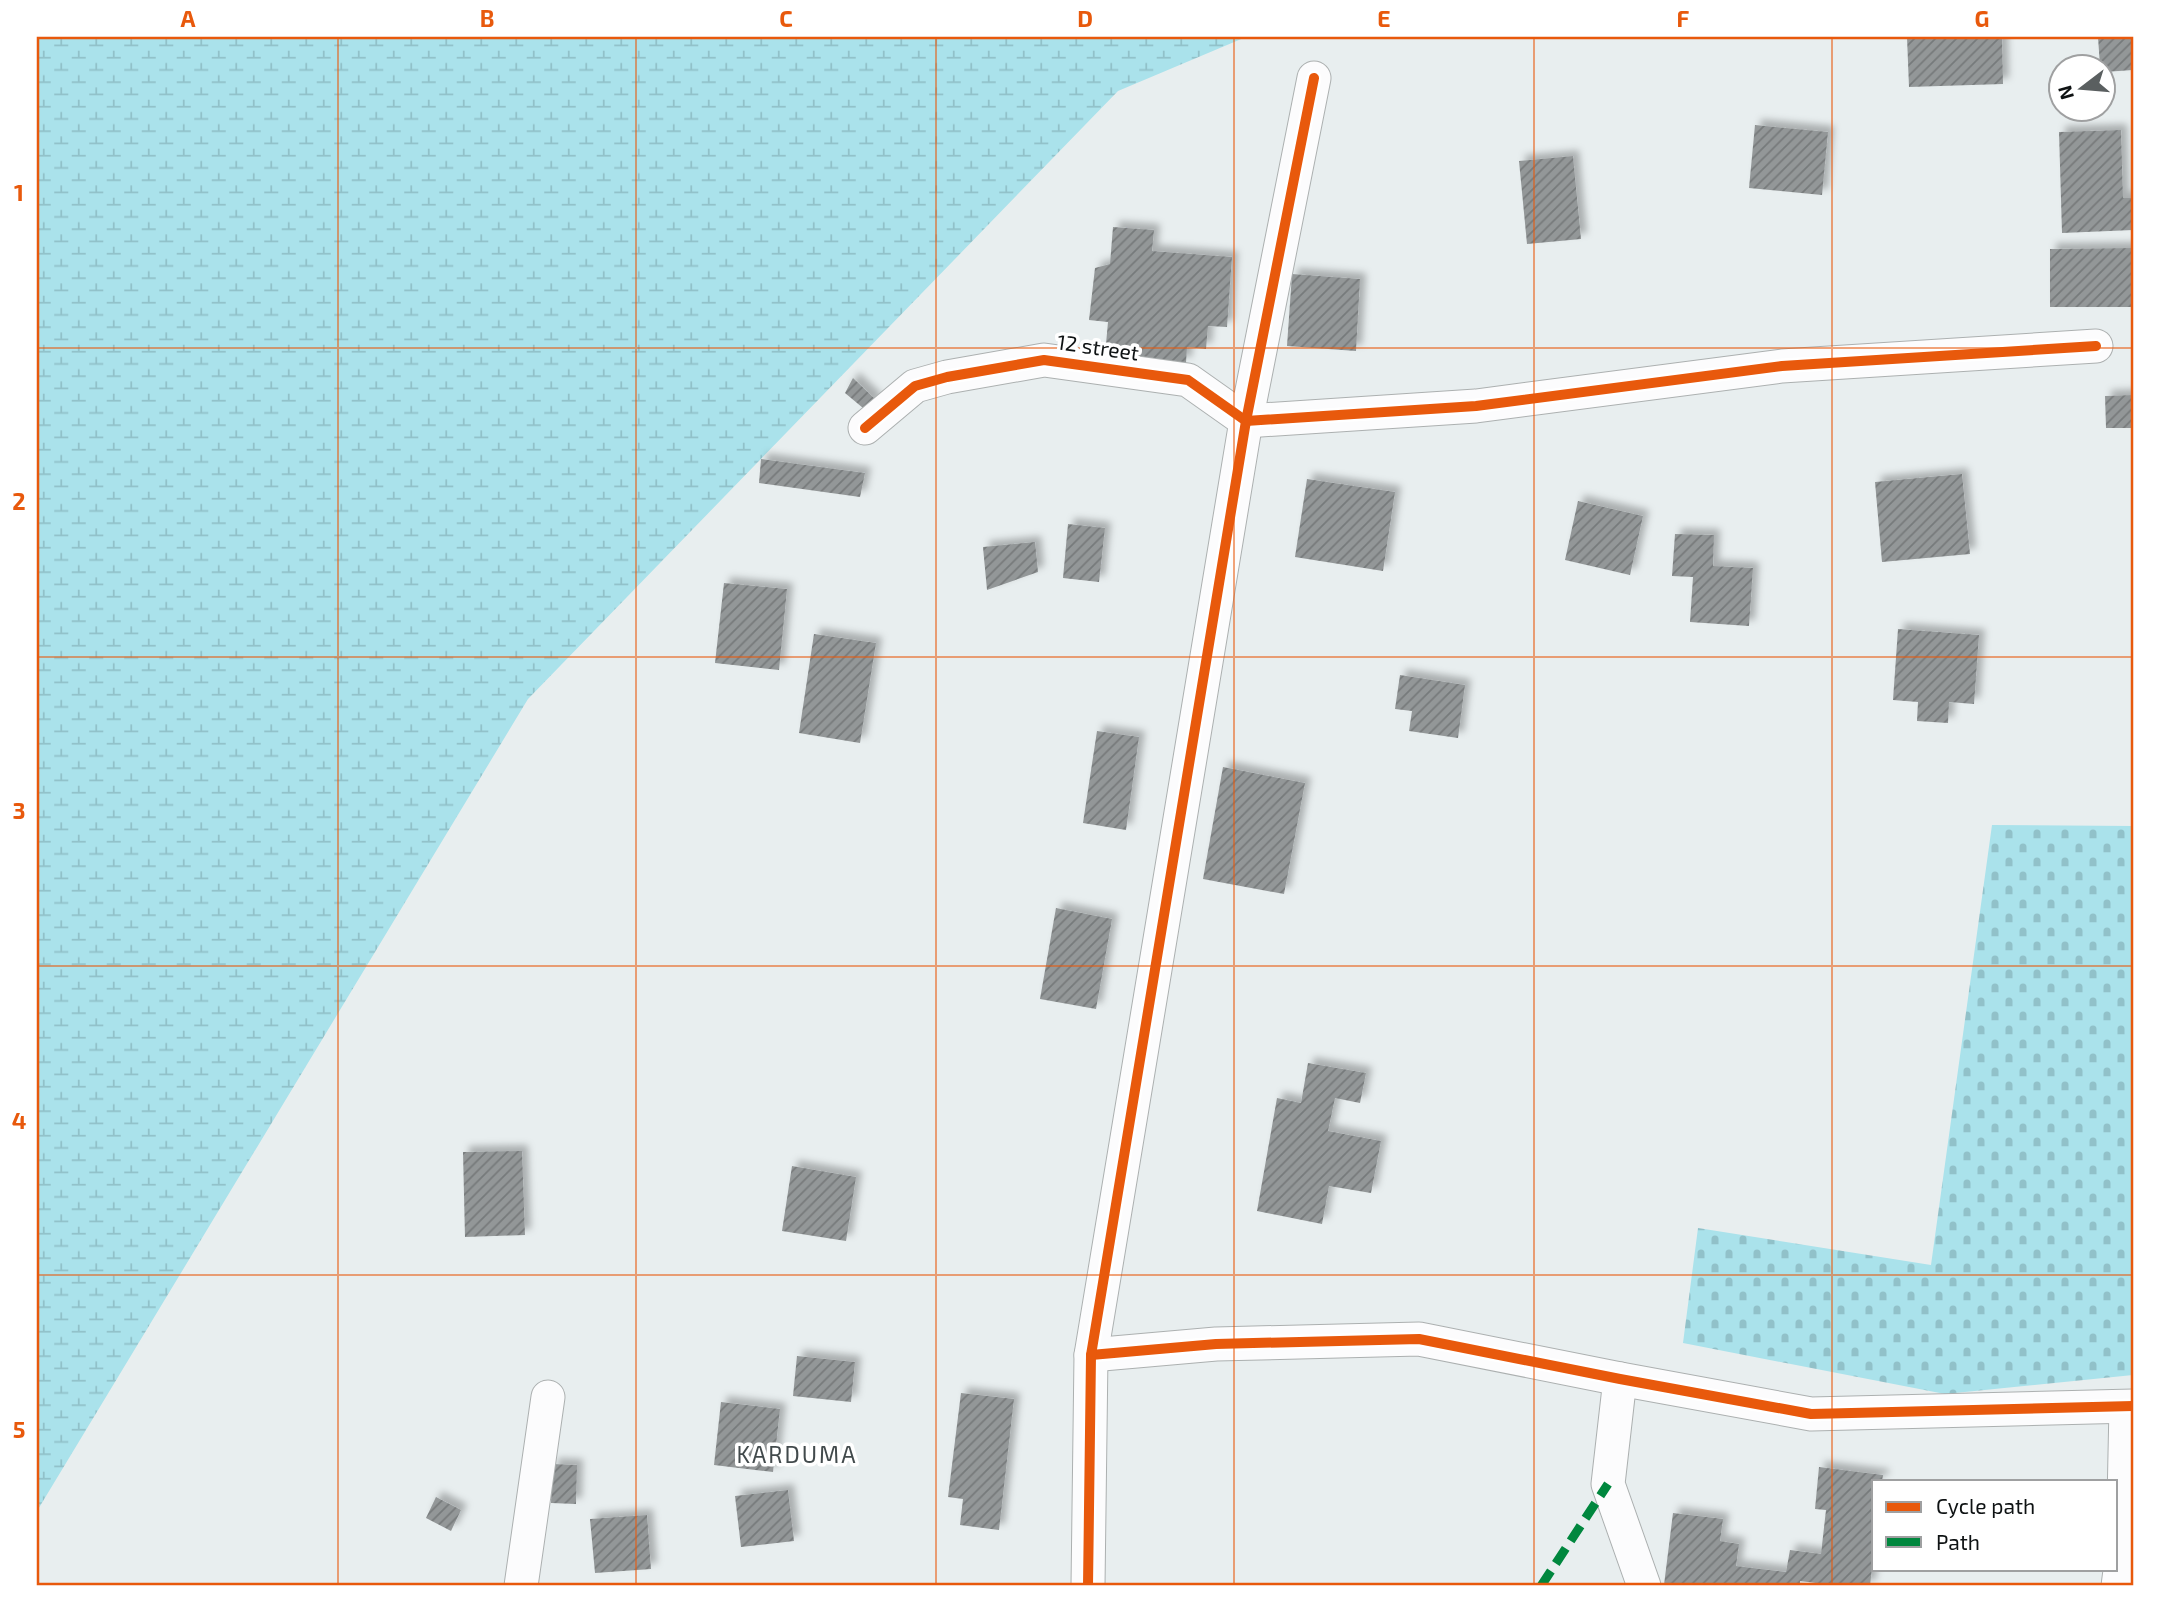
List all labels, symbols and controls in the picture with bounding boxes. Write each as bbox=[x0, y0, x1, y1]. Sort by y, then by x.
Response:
text: A bbox=[180, 4, 196, 32]
text: B bbox=[480, 4, 494, 32]
text: C bbox=[779, 4, 793, 32]
text: D bbox=[1077, 4, 1093, 32]
text: E bbox=[1377, 4, 1391, 32]
text: F bbox=[1677, 4, 1690, 32]
text: G bbox=[1975, 4, 1989, 32]
north arrow bbox=[2048, 52, 2118, 122]
text: N bbox=[2052, 83, 2078, 103]
text: 1 bbox=[14, 178, 24, 206]
street label: 12 street bbox=[1056, 328, 1141, 365]
text: 2 bbox=[12, 487, 26, 515]
text: 3 bbox=[12, 796, 26, 824]
text: 4 bbox=[12, 1106, 26, 1134]
text: 5 bbox=[13, 1415, 25, 1443]
district label: KARDUMA bbox=[736, 1440, 858, 1468]
legend bbox=[1872, 1480, 2118, 1570]
text: Cycle path bbox=[1936, 1493, 2035, 1518]
text: Path bbox=[1936, 1529, 1980, 1554]

